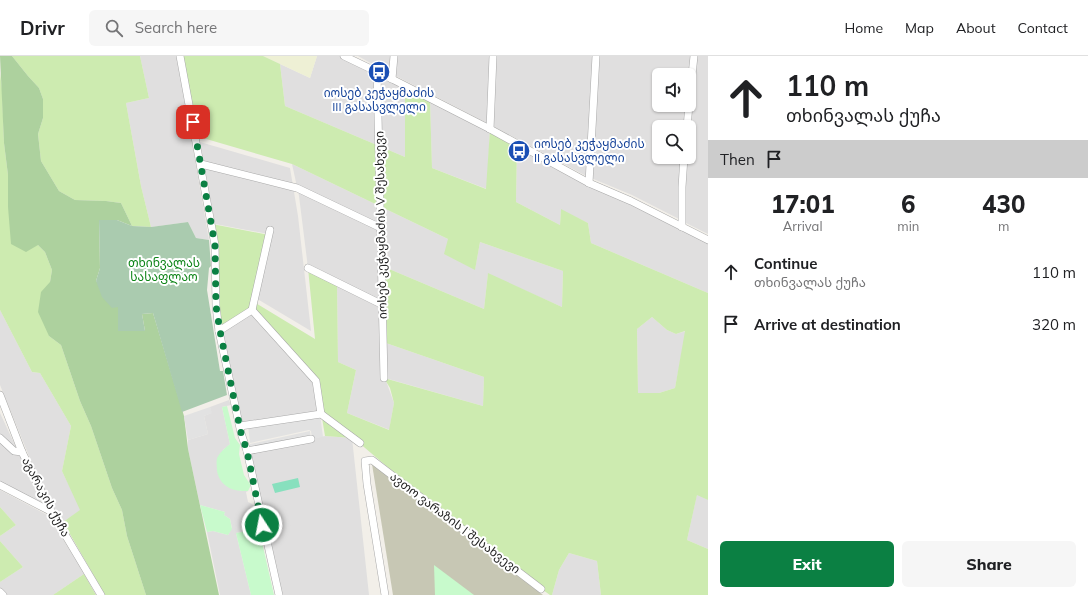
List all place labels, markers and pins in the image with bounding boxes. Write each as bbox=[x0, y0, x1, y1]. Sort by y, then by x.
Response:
bus stop icon: იოსებ კეჭაყმაძის III გასასვლელი bbox=[366, 59, 392, 85]
place label: იოსებ კეჭაყმაძის III გასასვლელი bbox=[324, 85, 434, 115]
pin bbox=[176, 105, 210, 139]
place label: იოსებ კეჭაყმაძის II გასასვლელი bbox=[534, 136, 645, 166]
bus stop icon: იოსებ კეჭაყმაძის II გასასვლელი bbox=[506, 138, 532, 164]

